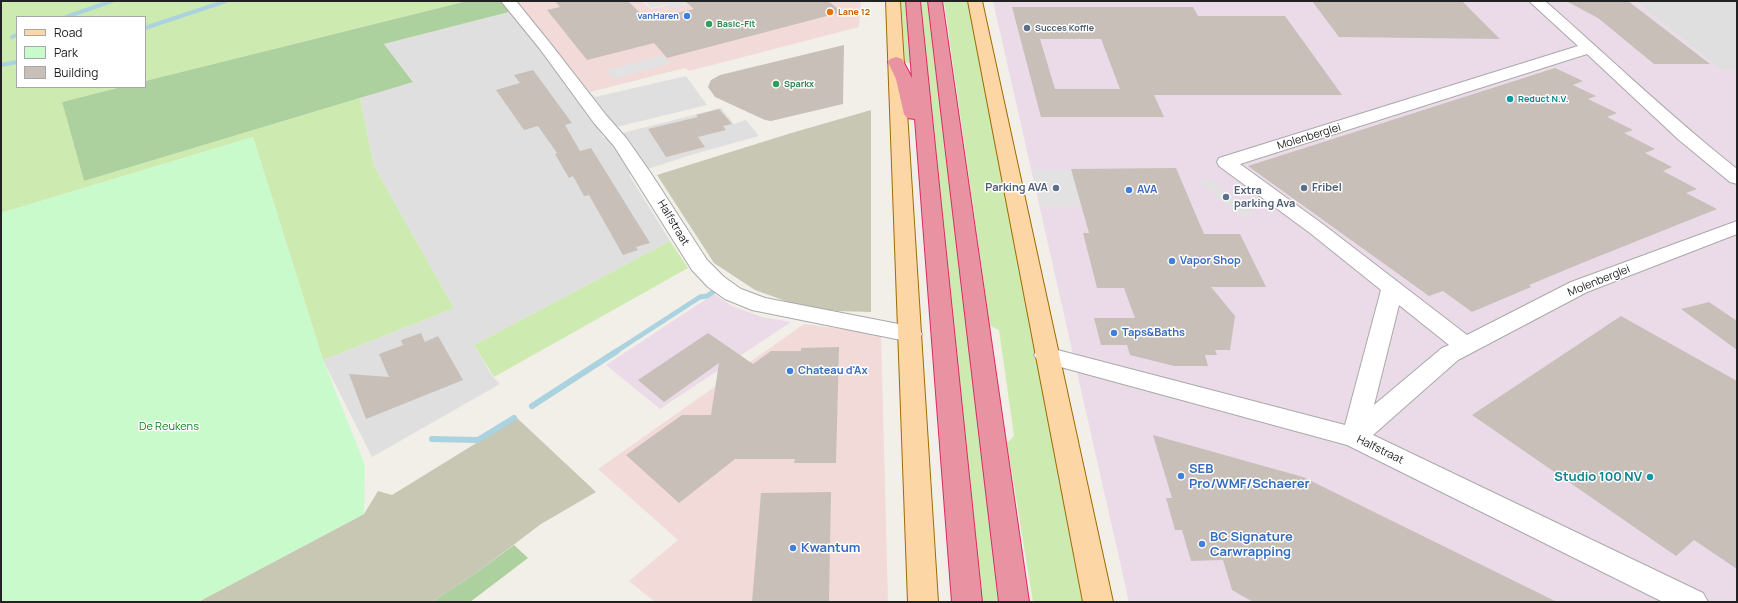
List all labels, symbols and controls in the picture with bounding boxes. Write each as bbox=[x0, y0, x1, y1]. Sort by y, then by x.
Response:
marker: Lane 12 bbox=[825, 7, 835, 17]
place label: Lane 12 bbox=[838, 7, 870, 17]
place label: vanHaren bbox=[637, 11, 679, 21]
marker: vanHaren bbox=[682, 11, 692, 21]
legend bbox=[16, 16, 146, 88]
marker: Basic-Fit bbox=[704, 19, 714, 29]
place label: Basic-Fit bbox=[717, 19, 755, 29]
marker: Succes Koffie bbox=[1022, 23, 1032, 33]
place label: Succes Koffie bbox=[1035, 23, 1094, 33]
text: Road bbox=[54, 24, 82, 41]
text: Park bbox=[54, 44, 78, 61]
text: Building bbox=[54, 64, 98, 81]
marker: Sparkx bbox=[771, 79, 781, 89]
place label: Sparkx bbox=[784, 79, 814, 89]
marker: Reduct N.V. bbox=[1505, 94, 1515, 104]
place label: Reduct N.V. bbox=[1518, 94, 1569, 104]
street label: Molenberglei bbox=[1276, 121, 1342, 153]
place label: Parking AVA bbox=[985, 181, 1048, 195]
place label: Fribel bbox=[1312, 181, 1342, 195]
marker: Parking AVA bbox=[1051, 183, 1061, 193]
place label: AVA bbox=[1137, 183, 1157, 197]
marker: Fribel bbox=[1299, 183, 1309, 193]
place label: Extra parking Ava bbox=[1234, 184, 1295, 210]
marker: AVA bbox=[1124, 185, 1134, 195]
marker: Extra parking Ava bbox=[1221, 192, 1231, 202]
street label: Halfstraat bbox=[654, 198, 692, 248]
place label: Vapor Shop bbox=[1180, 254, 1241, 268]
marker: Vapor Shop bbox=[1167, 256, 1177, 266]
street label: Molenberglei bbox=[1566, 263, 1632, 299]
place label: Taps&Baths bbox=[1122, 326, 1185, 340]
marker: Taps&Baths bbox=[1109, 328, 1119, 338]
place label: Chateau d'Ax bbox=[798, 364, 868, 378]
marker: Chateau d'Ax bbox=[785, 366, 795, 376]
park label: De Reukens bbox=[139, 420, 199, 434]
street label: Halfstraat bbox=[1354, 433, 1406, 467]
place label: SEB Pro/WMF/Schaerer bbox=[1189, 461, 1310, 492]
place label: Studio 100 NV bbox=[1554, 469, 1642, 485]
marker: SEB Pro/WMF/Schaerer bbox=[1176, 471, 1186, 481]
marker: Studio 100 NV bbox=[1645, 472, 1655, 482]
place label: BC Signature Carwrapping bbox=[1210, 529, 1293, 560]
marker: BC Signature Carwrapping bbox=[1197, 539, 1207, 549]
place label: Kwantum bbox=[801, 540, 861, 556]
marker: Kwantum bbox=[788, 543, 798, 553]

